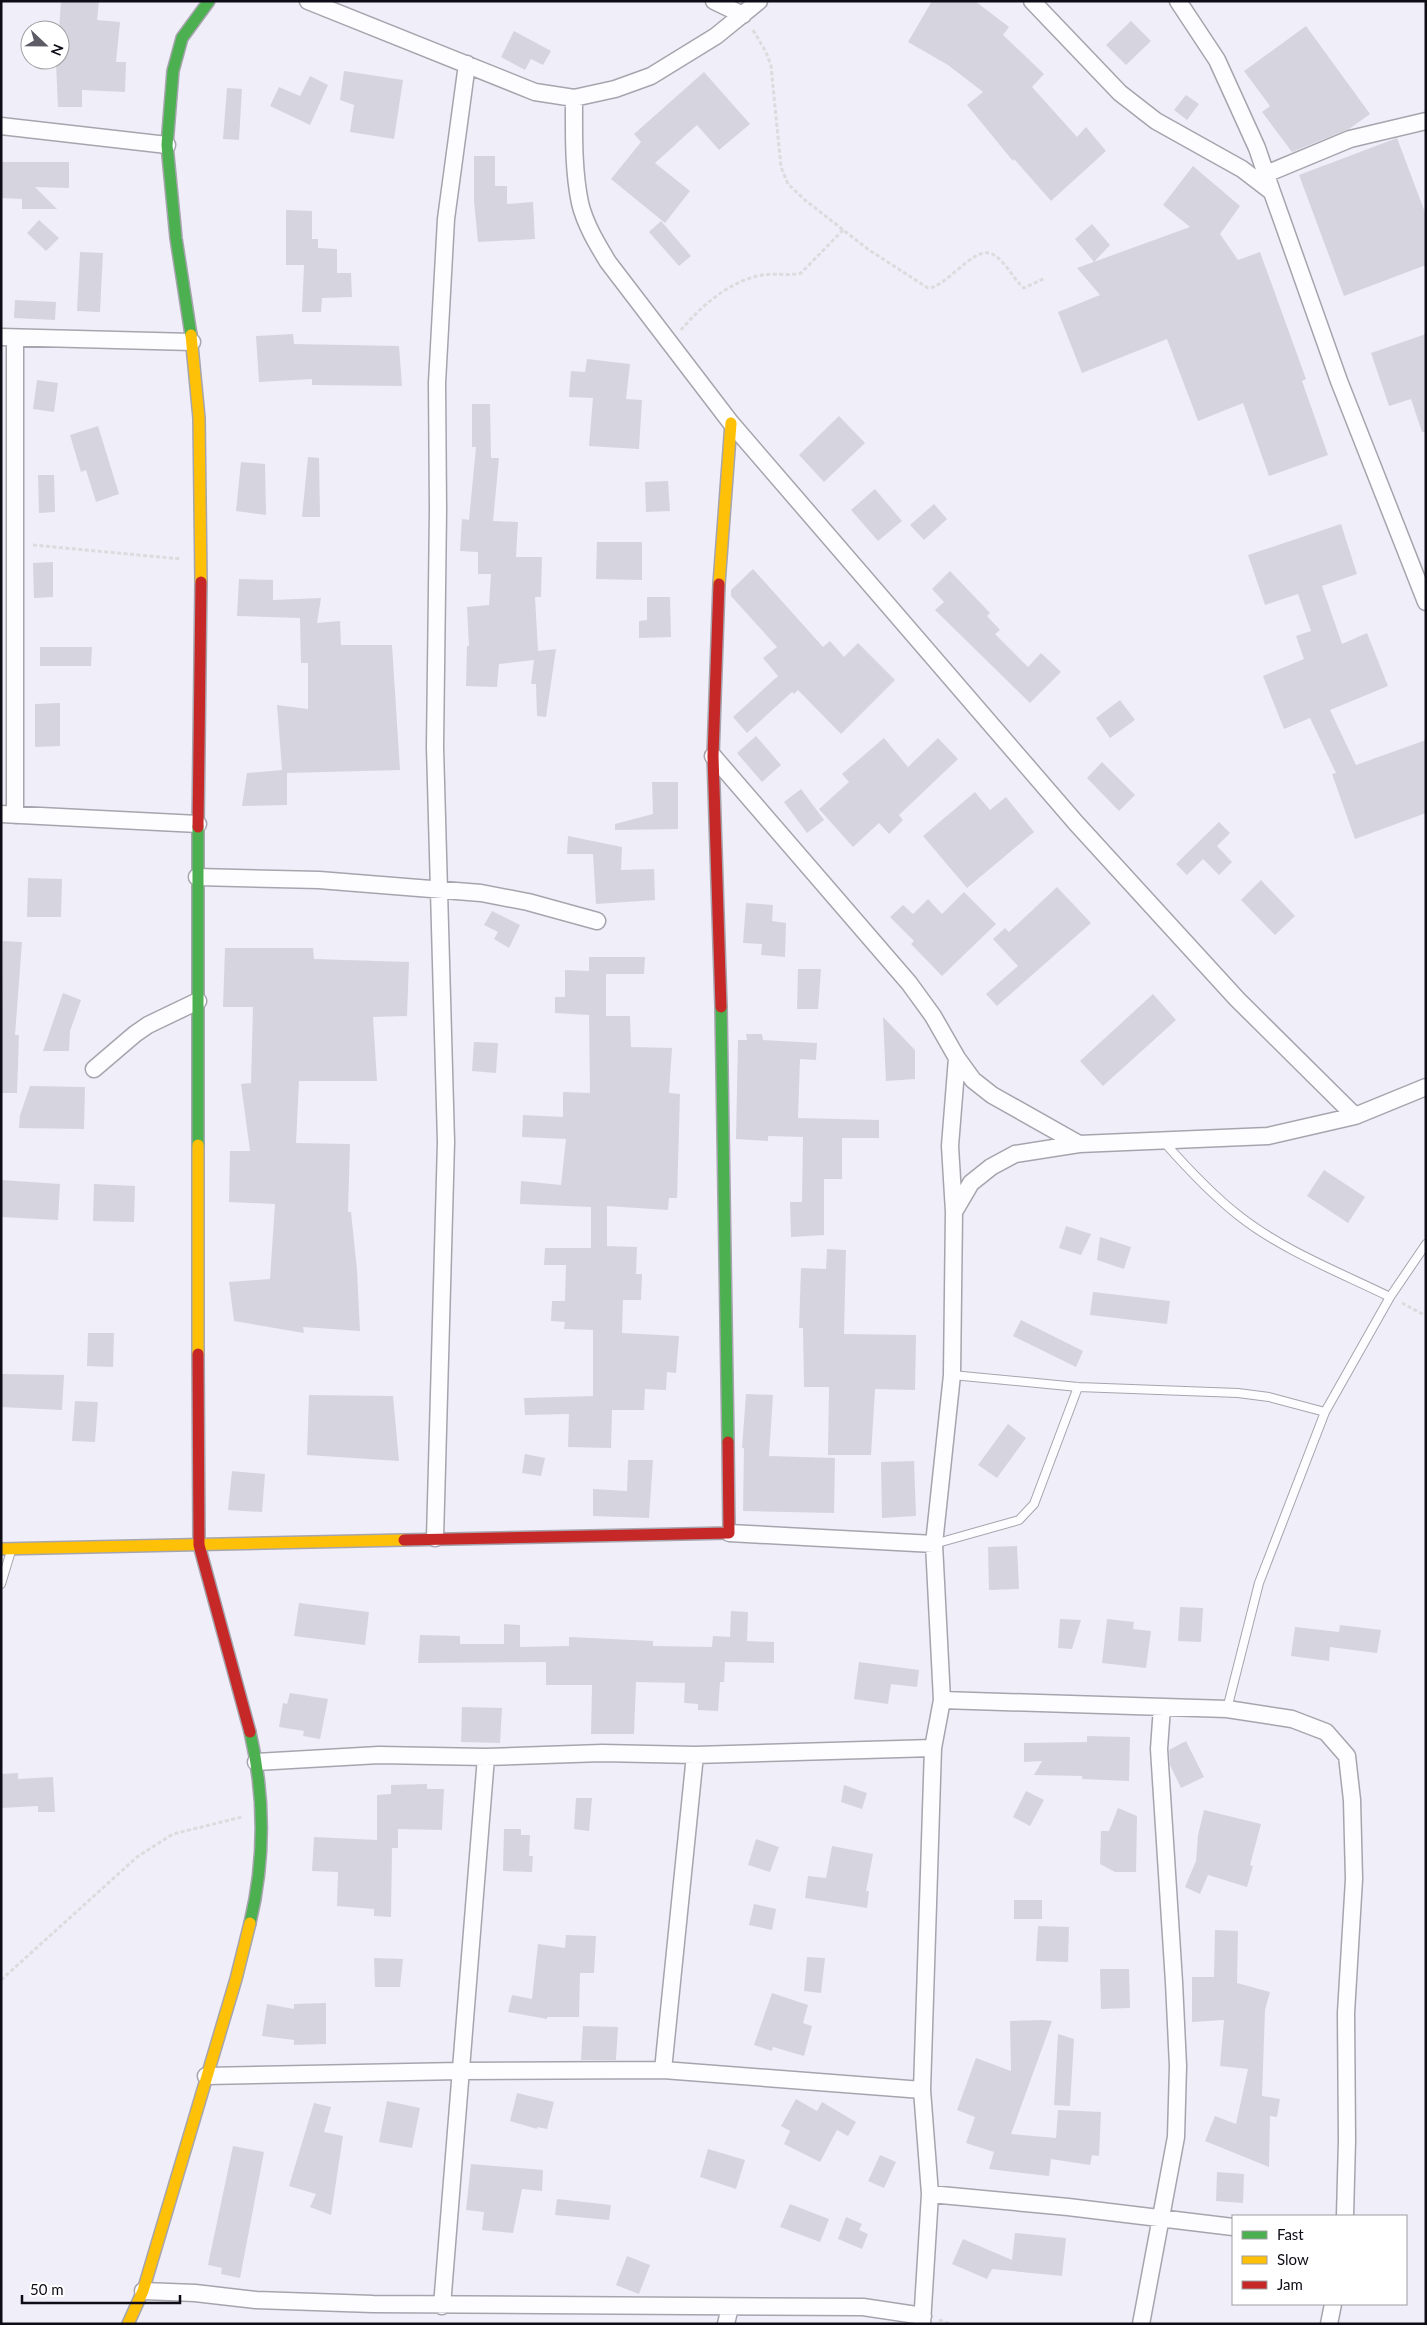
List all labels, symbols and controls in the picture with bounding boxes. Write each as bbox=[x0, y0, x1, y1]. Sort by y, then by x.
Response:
north arrow bbox=[20, 20, 70, 70]
text: N bbox=[48, 42, 67, 58]
legend bbox=[1232, 2215, 1407, 2305]
text: Fast bbox=[1277, 2225, 1304, 2243]
text: Slow bbox=[1277, 2250, 1309, 2268]
scale bar bbox=[22, 2272, 180, 2304]
text: Jam bbox=[1277, 2275, 1303, 2293]
text: 50 m bbox=[30, 2280, 64, 2298]

